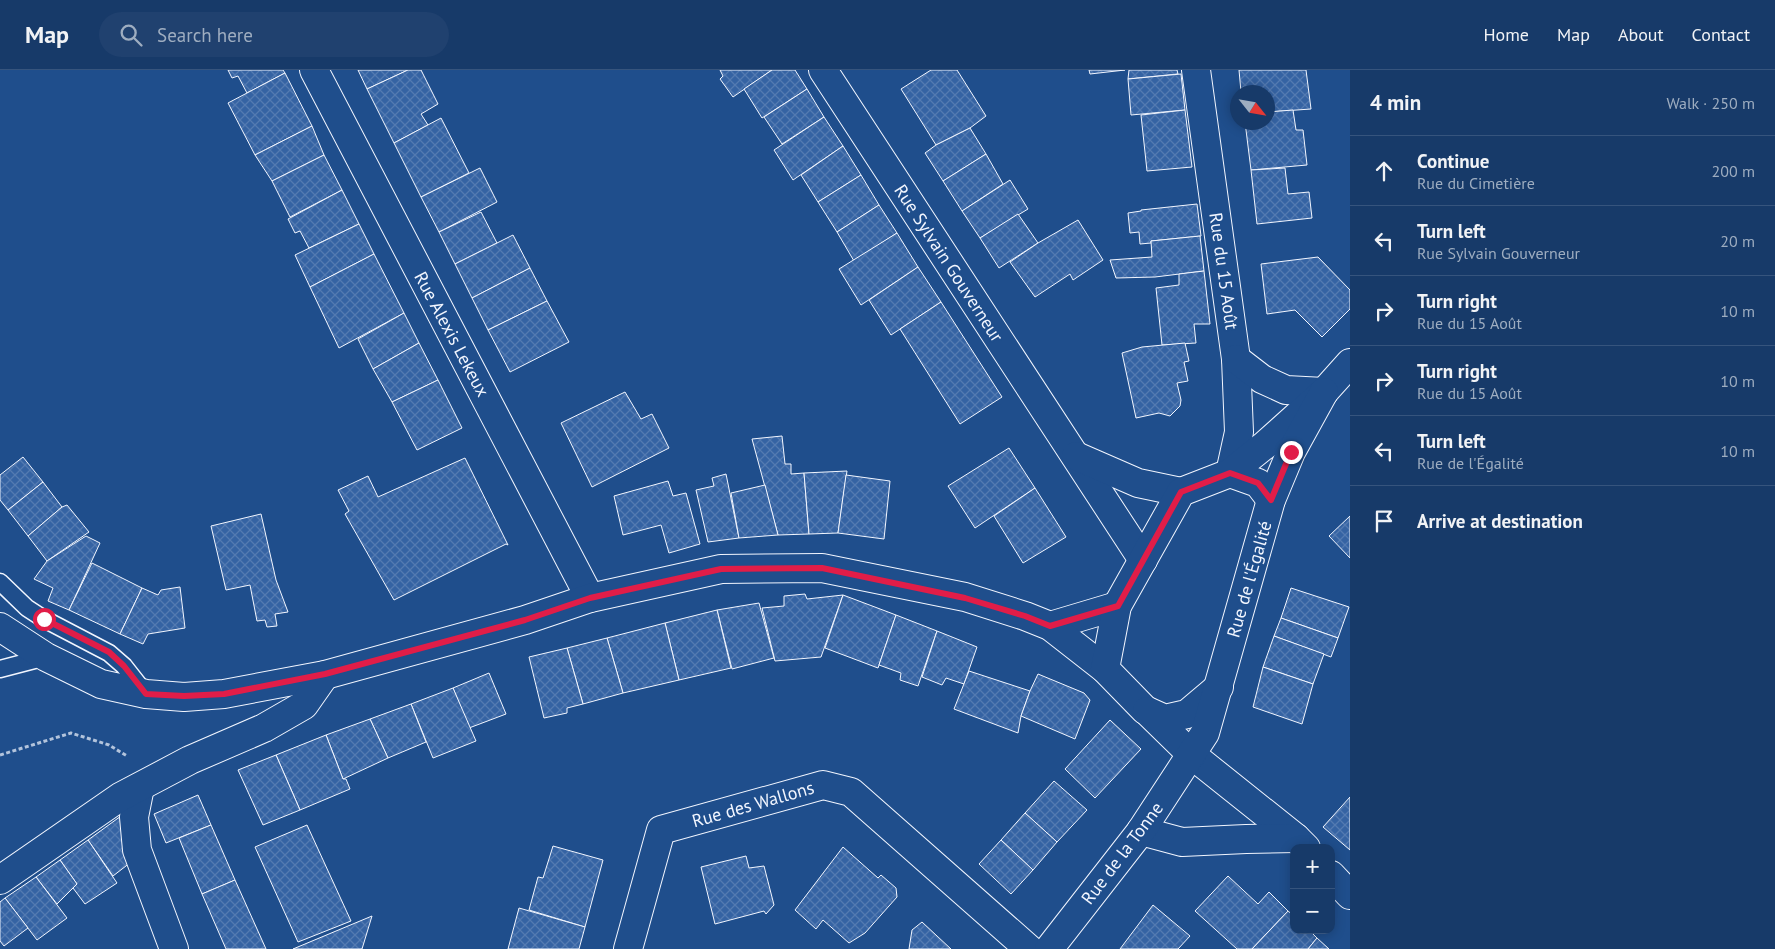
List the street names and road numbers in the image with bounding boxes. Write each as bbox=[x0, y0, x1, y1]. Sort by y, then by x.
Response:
street label: Rue Sylvain Gouverneur bbox=[889, 180, 1009, 346]
street label: Rue du 15 Août bbox=[1204, 211, 1244, 331]
street label: Rue Alexis Lekeux bbox=[409, 267, 495, 401]
street label: Rue de l'Égalité bbox=[1221, 518, 1277, 640]
street label: Rue des Wallons bbox=[689, 776, 817, 832]
street label: Rue de la Tonne bbox=[1076, 797, 1168, 909]

